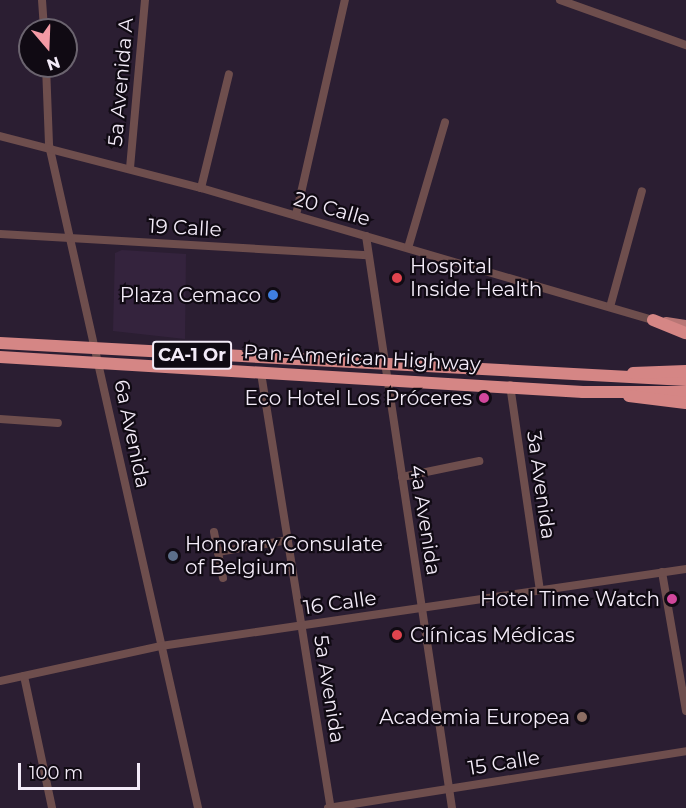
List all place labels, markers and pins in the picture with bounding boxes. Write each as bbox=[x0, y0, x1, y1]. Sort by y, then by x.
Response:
place label: Hospital Inside Health bbox=[410, 254, 542, 301]
marker: Hospital Inside Health bbox=[388, 269, 406, 287]
place label: Plaza Cemaco bbox=[120, 283, 261, 307]
marker: Plaza Cemaco bbox=[266, 288, 280, 302]
place label: Eco Hotel Los Próceres bbox=[245, 386, 472, 410]
marker: Eco Hotel Los Próceres bbox=[477, 391, 491, 405]
place label: Honorary Consulate of Belgium bbox=[185, 532, 383, 579]
marker: Honorary Consulate of Belgium bbox=[166, 549, 180, 563]
place label: Hotel Time Watch bbox=[480, 587, 660, 611]
marker: Hotel Time Watch bbox=[665, 592, 679, 606]
place label: Clínicas Médicas bbox=[410, 623, 575, 647]
marker: Clínicas Médicas bbox=[388, 626, 406, 644]
place label: Academia Europea bbox=[379, 705, 570, 729]
marker: Academia Europea bbox=[575, 710, 589, 724]

